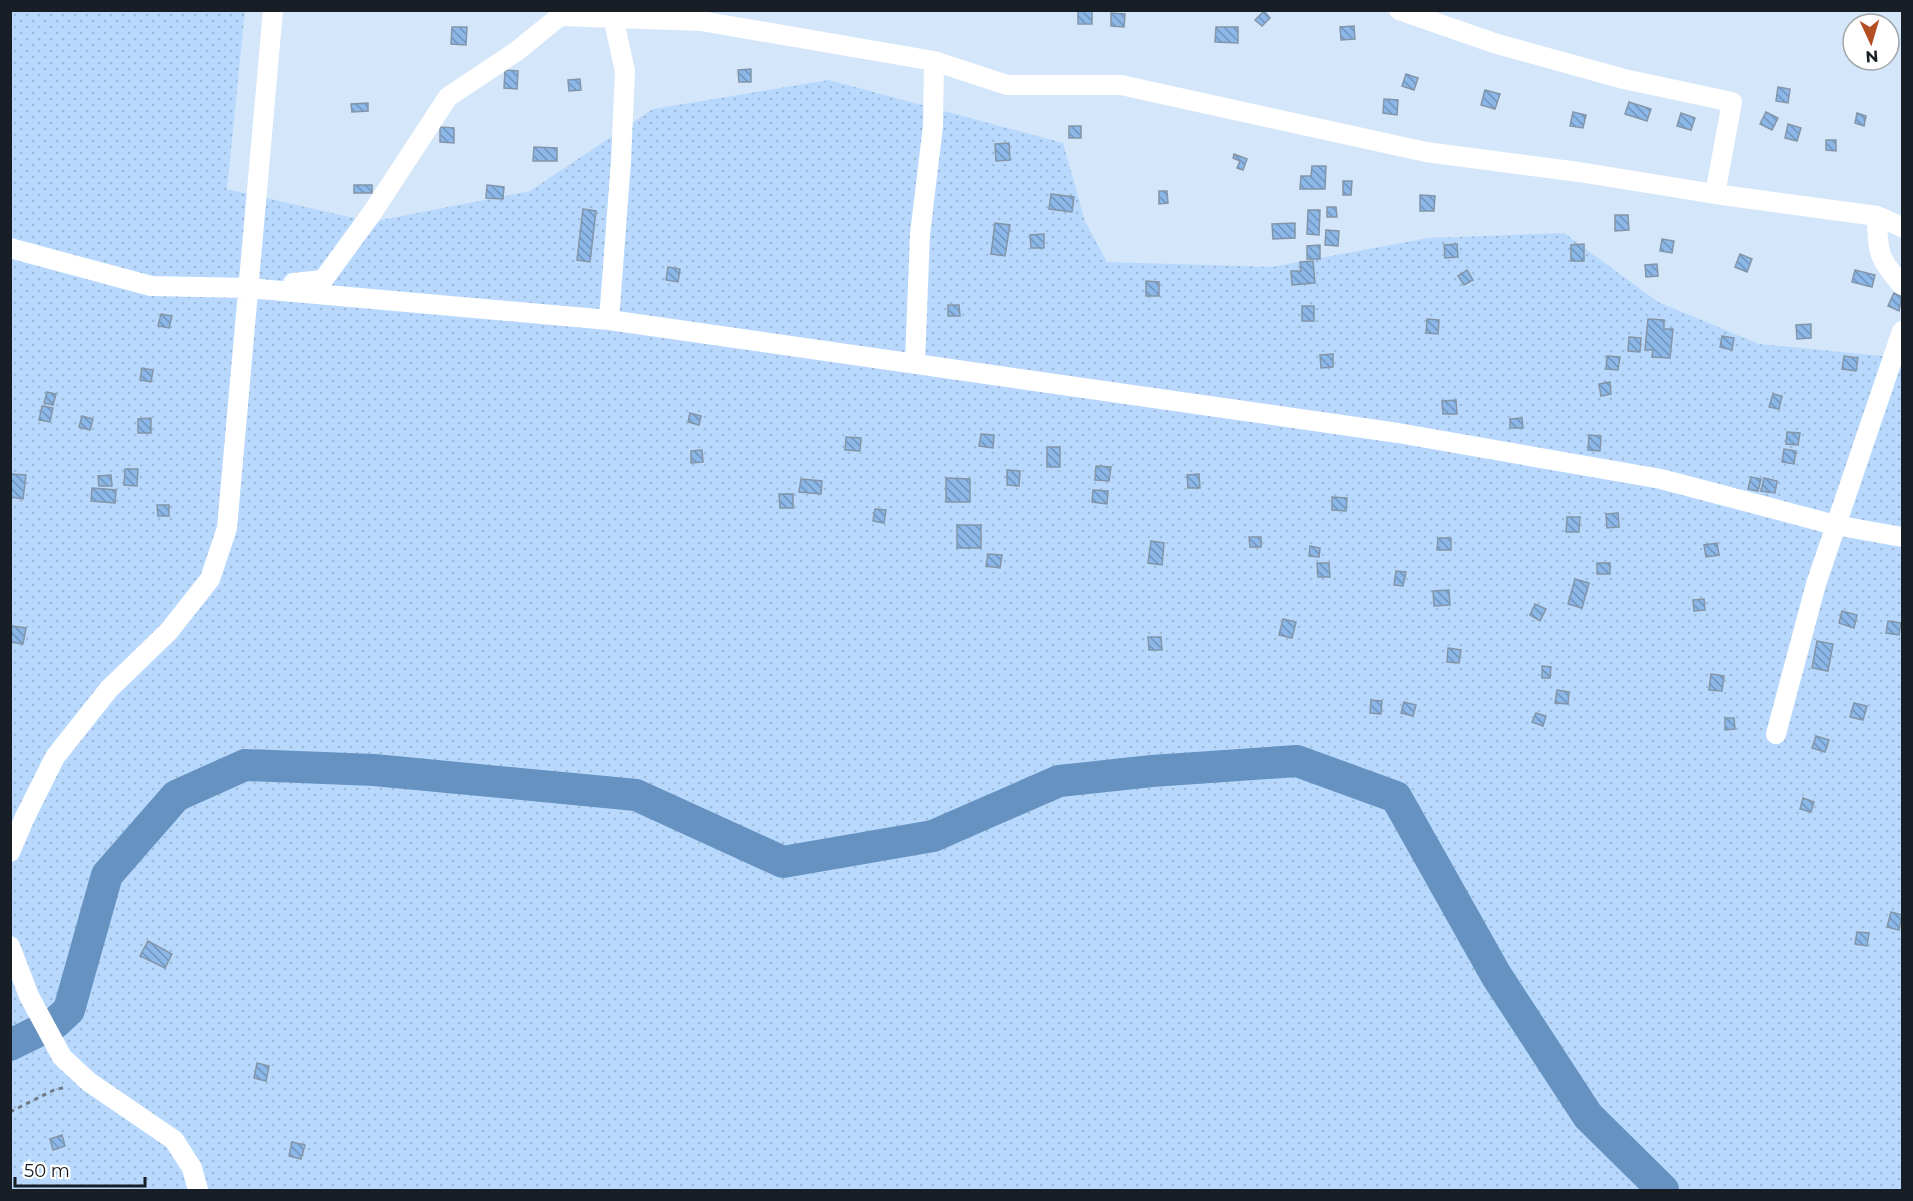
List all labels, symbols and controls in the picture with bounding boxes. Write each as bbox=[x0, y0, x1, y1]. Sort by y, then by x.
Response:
north arrow bbox=[1841, 12, 1901, 72]
text: N bbox=[1865, 47, 1879, 66]
scale bar bbox=[15, 1150, 146, 1188]
text: 50 m bbox=[24, 1160, 70, 1182]

